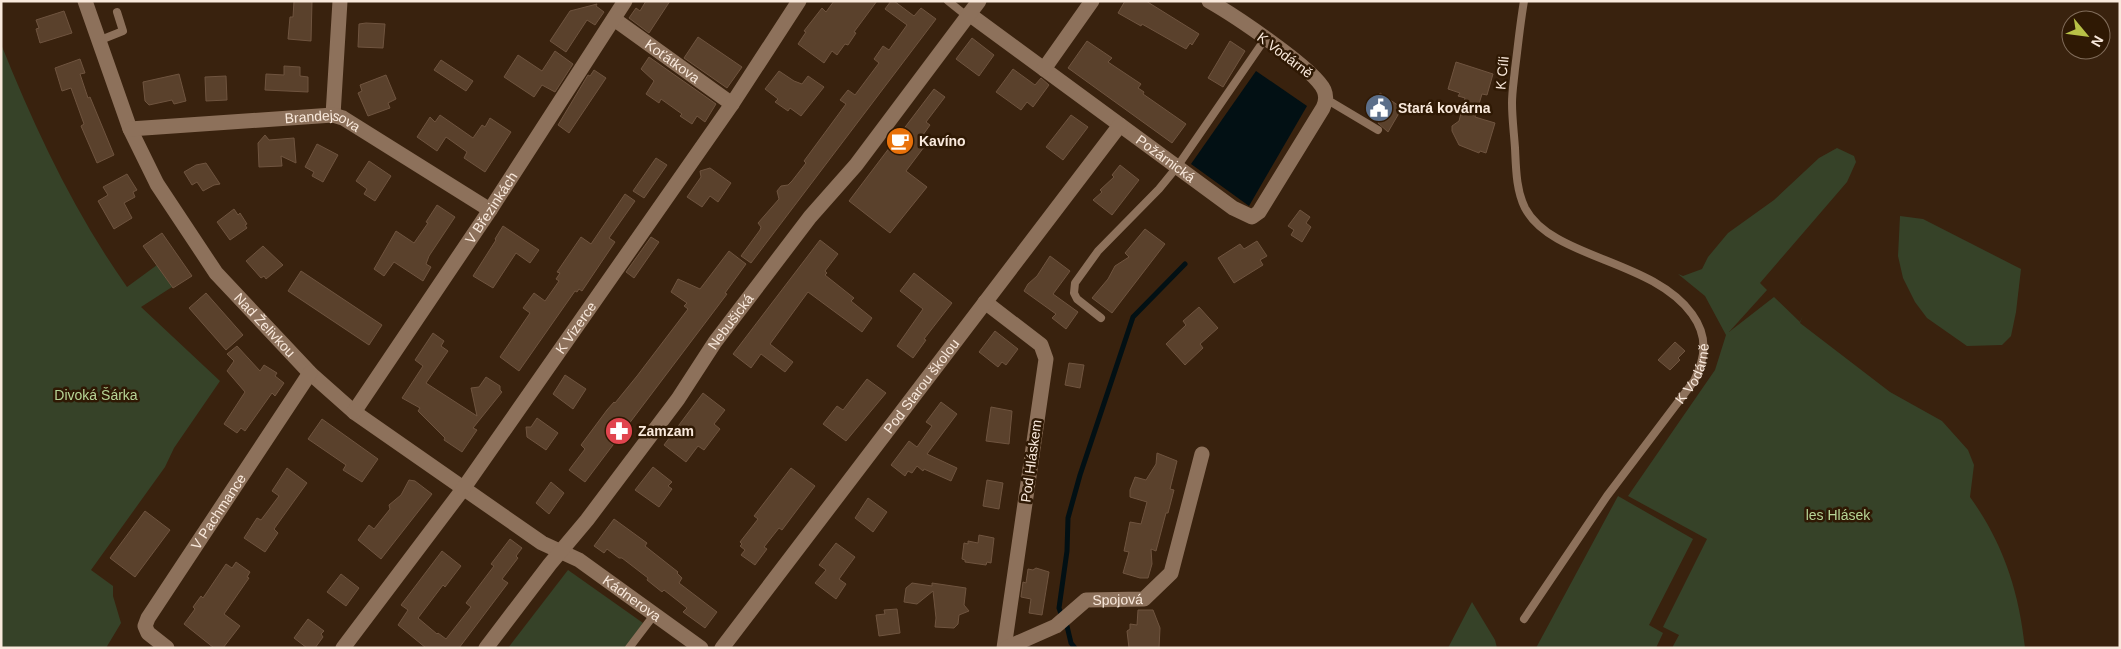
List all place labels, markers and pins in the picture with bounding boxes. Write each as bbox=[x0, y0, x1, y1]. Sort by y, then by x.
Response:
public building icon: Stará kovárna bbox=[1364, 93, 1394, 123]
place label: Stará kovárna bbox=[1398, 100, 1491, 116]
cafe icon: Kavíno bbox=[885, 126, 915, 156]
place label: Kavíno bbox=[919, 133, 966, 149]
pharmacy icon: Zamzam bbox=[604, 416, 634, 446]
place label: Zamzam bbox=[638, 423, 694, 439]

